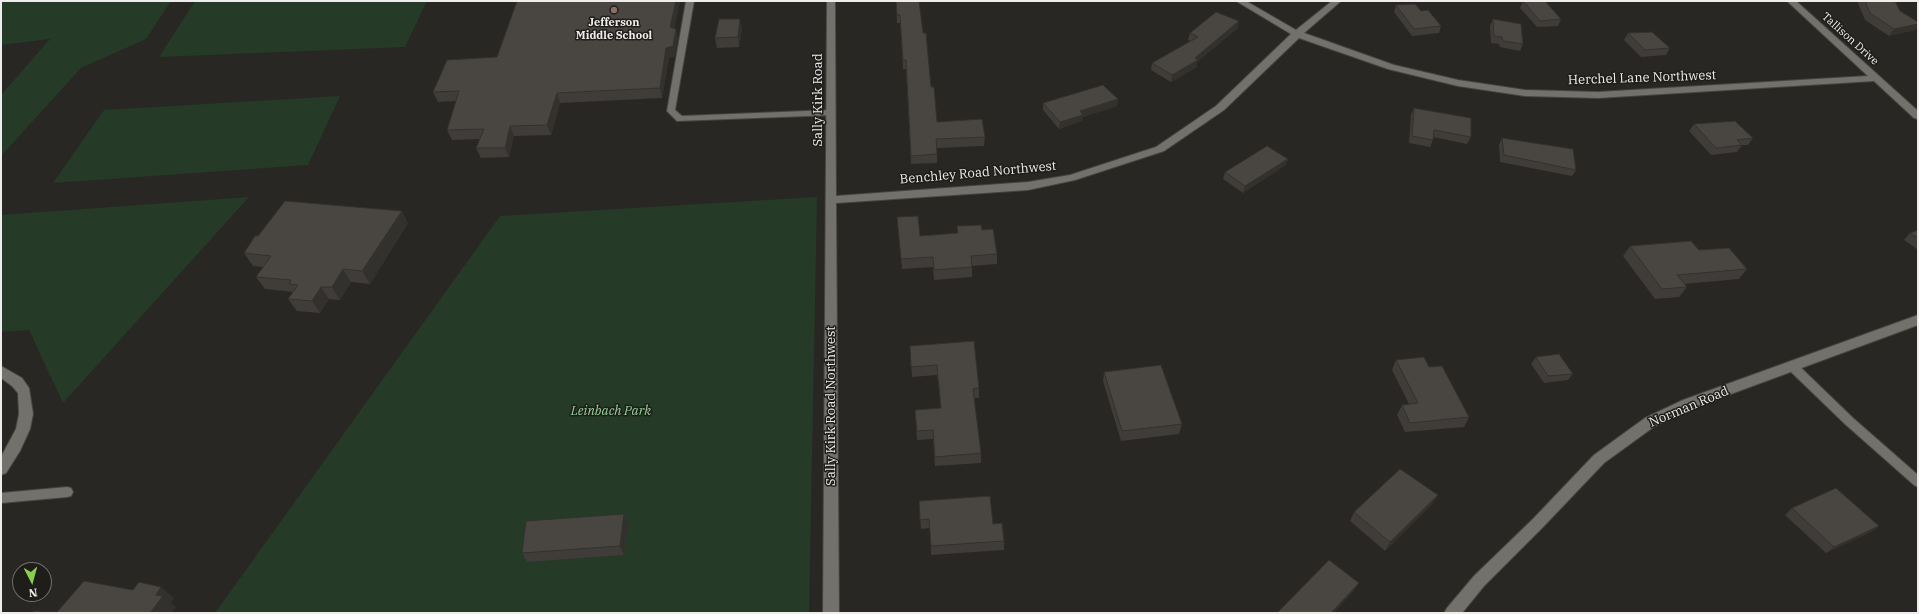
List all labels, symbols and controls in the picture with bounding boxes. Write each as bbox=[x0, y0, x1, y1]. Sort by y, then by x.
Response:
marker: Jefferson Middle School bbox=[609, 5, 619, 15]
street label: Tallison Drive bbox=[1819, 10, 1881, 68]
place label: Jefferson Middle School bbox=[576, 16, 652, 42]
street label: Sally Kirk Road bbox=[810, 53, 826, 147]
street label: Herchel Lane Northwest bbox=[1568, 68, 1716, 88]
street label: Benchley Road Northwest bbox=[899, 158, 1057, 188]
street label: Sally Kirk Road Northwest bbox=[823, 326, 839, 486]
street label: Norman Road bbox=[1647, 383, 1731, 431]
park label: Leinbach Park bbox=[571, 403, 651, 419]
north arrow bbox=[12, 562, 52, 602]
text: N bbox=[28, 586, 38, 600]

